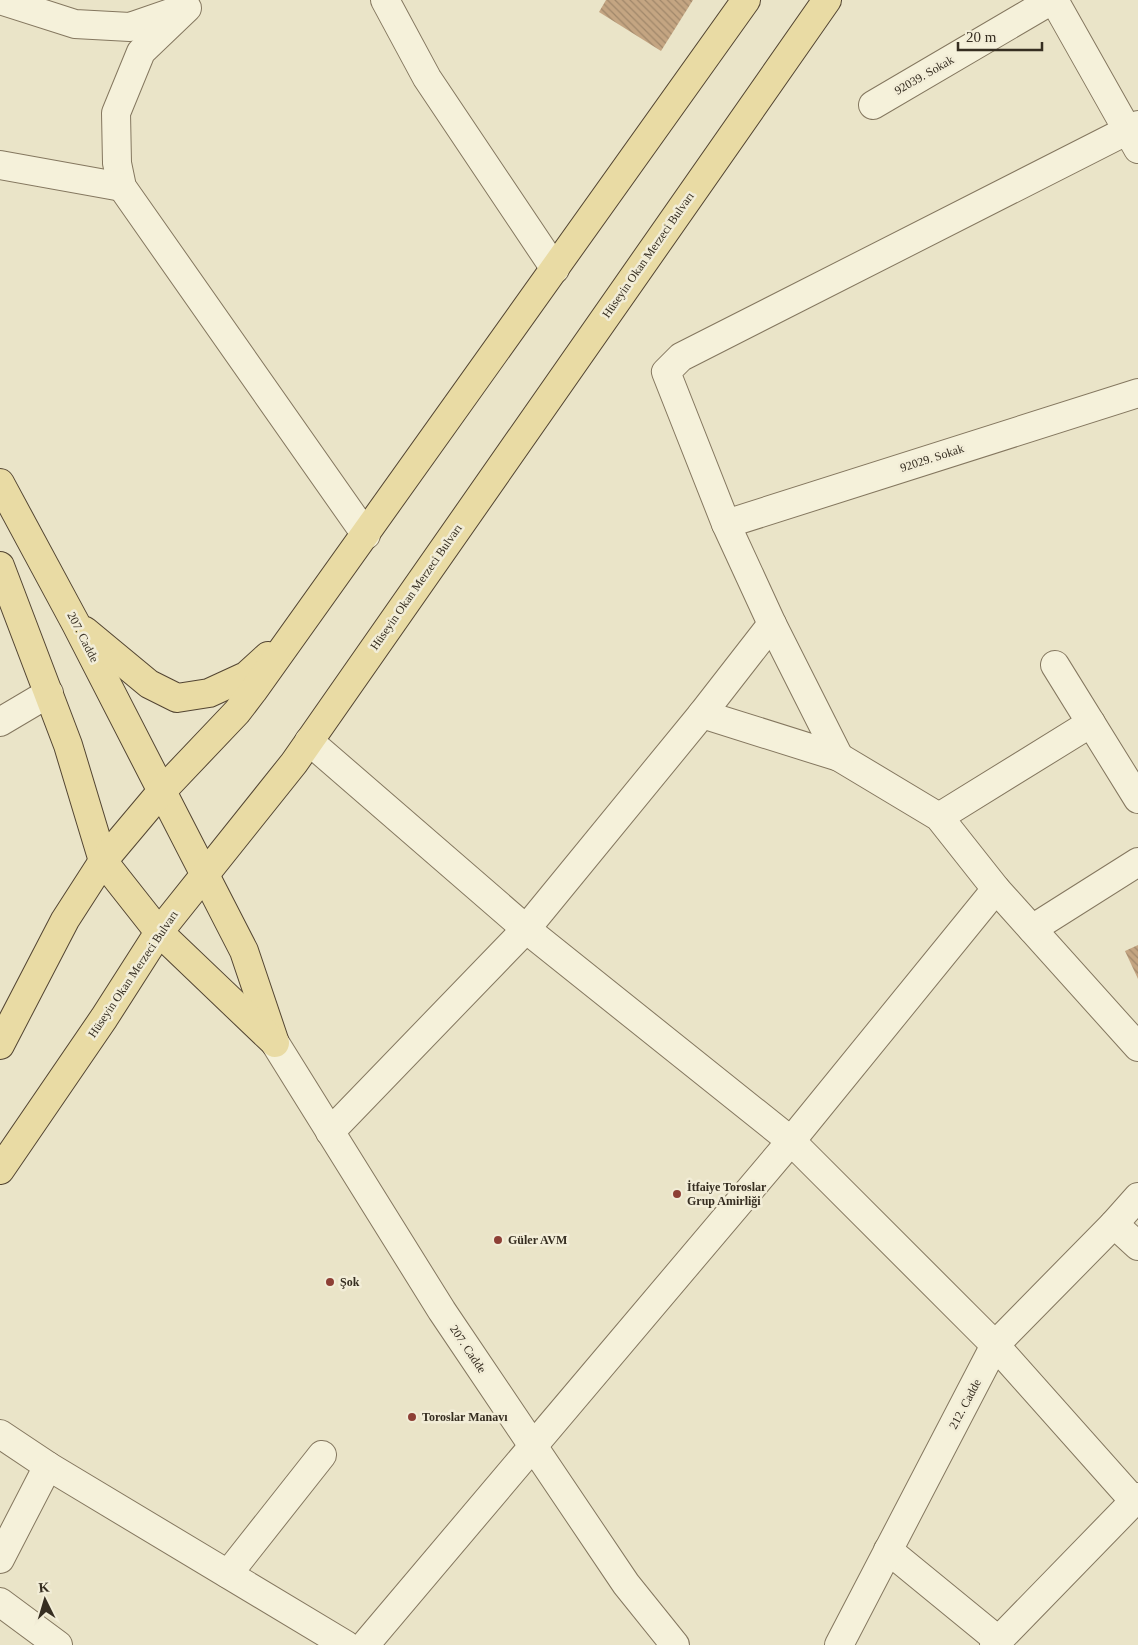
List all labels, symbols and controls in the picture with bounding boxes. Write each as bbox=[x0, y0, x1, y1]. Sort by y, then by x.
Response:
scale bar bbox=[958, 20, 1042, 52]
text: 20 m bbox=[966, 29, 997, 45]
street label: 92039. Sokak bbox=[892, 52, 956, 98]
street label: Hüseyin Okan Merzeci Bulvarı bbox=[599, 189, 697, 321]
street label: 92029. Sokak bbox=[898, 441, 966, 475]
street label: Hüseyin Okan Merzeci Bulvarı bbox=[367, 521, 465, 653]
street label: 207. Cadde bbox=[64, 609, 102, 665]
street label: Hüseyin Okan Merzeci Bulvarı bbox=[85, 907, 181, 1040]
place label: İtfaiye Toroslar Grup Amirliği bbox=[687, 1180, 767, 1208]
marker: İtfaiye Toroslar Grup Amirliği bbox=[671, 1188, 683, 1200]
place label: Güler AVM bbox=[508, 1233, 567, 1247]
marker: Güler AVM bbox=[492, 1234, 504, 1246]
place label: Şok bbox=[340, 1275, 360, 1289]
marker: Şok bbox=[324, 1276, 336, 1288]
street label: 207. Cadde bbox=[447, 1322, 489, 1376]
street label: 212. Cadde bbox=[946, 1377, 984, 1431]
place label: Toroslar Manavı bbox=[422, 1410, 508, 1424]
marker: Toroslar Manavı bbox=[406, 1411, 418, 1423]
north arrow bbox=[20, 1575, 70, 1625]
text: K bbox=[38, 1580, 50, 1595]

